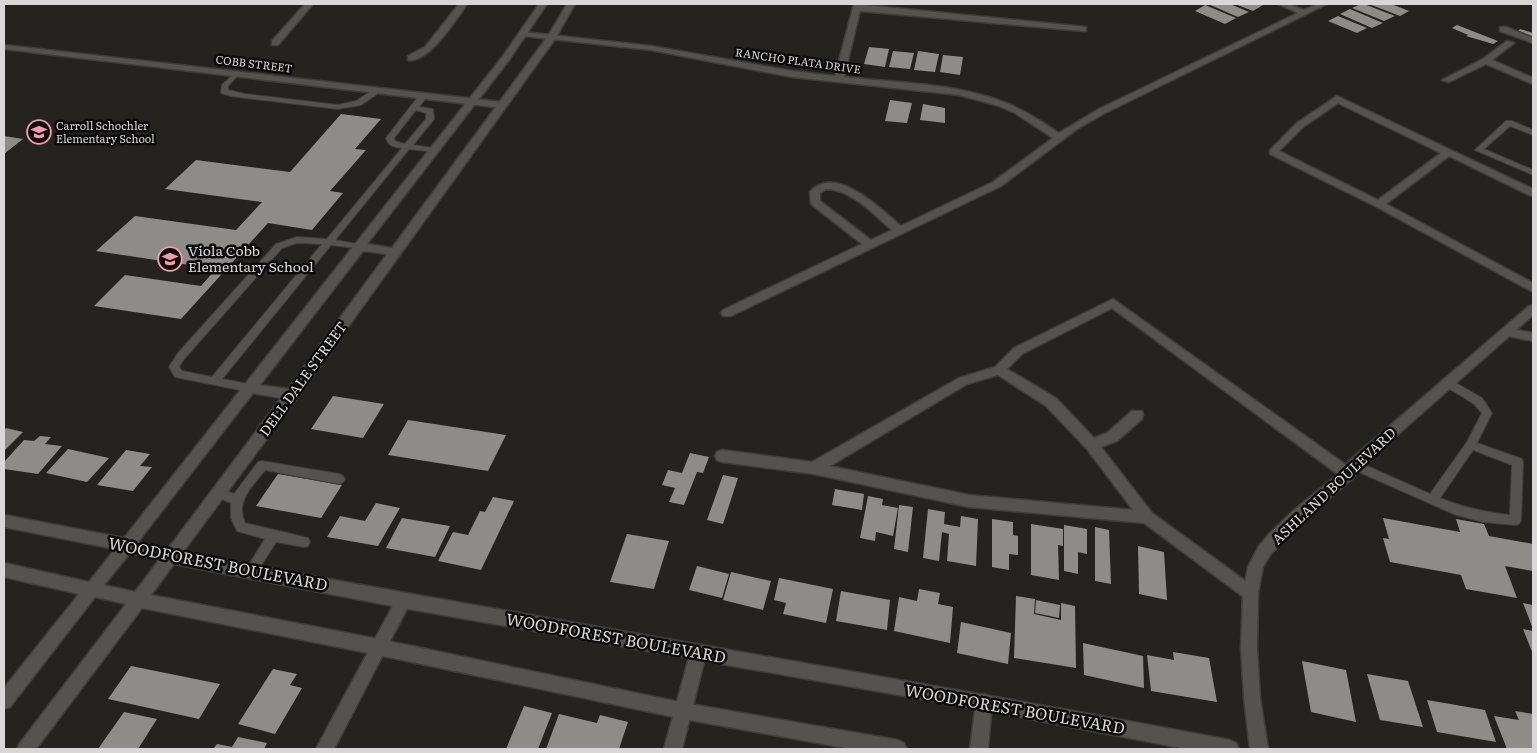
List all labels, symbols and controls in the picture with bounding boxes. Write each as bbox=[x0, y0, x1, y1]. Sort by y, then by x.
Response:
street label: RANCHO PLATA DRIVE bbox=[734, 43, 862, 77]
street label: COBB STREET bbox=[215, 50, 293, 76]
place label: Carroll Schochler Elementary School bbox=[56, 117, 155, 146]
school or university icon: Carroll Schochler Elementary School bbox=[26, 119, 52, 145]
place label: Viola Cobb Elementary School bbox=[188, 240, 314, 276]
school or university icon: Viola Cobb Elementary School bbox=[157, 246, 183, 272]
street label: DELL DALE STREET bbox=[254, 317, 351, 440]
street label: ASHLAND BOULEVARD bbox=[1267, 422, 1400, 548]
street label: WOODFOREST BOULEVARD bbox=[106, 530, 330, 596]
street label: WOODFOREST BOULEVARD bbox=[504, 606, 728, 668]
street label: WOODFOREST BOULEVARD bbox=[903, 677, 1127, 739]

